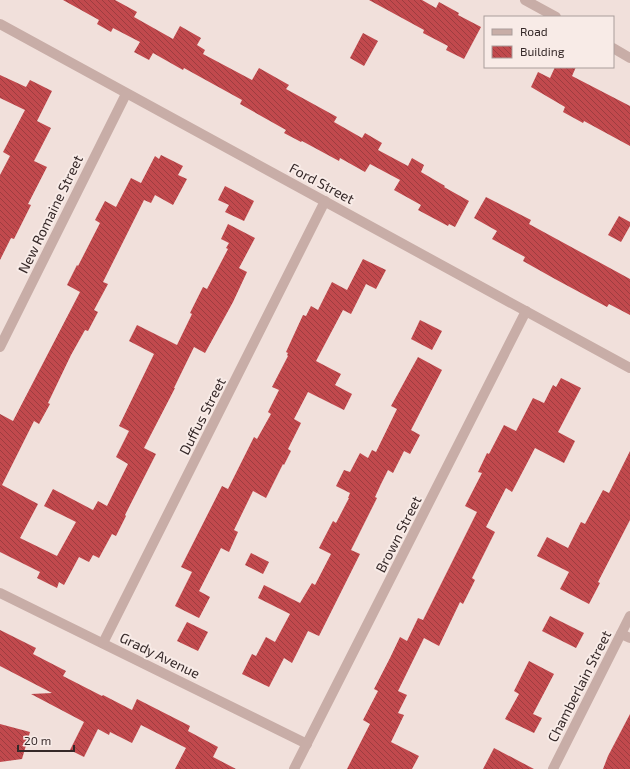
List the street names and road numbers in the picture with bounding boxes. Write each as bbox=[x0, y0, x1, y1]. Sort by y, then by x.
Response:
street label: New Romaine Street bbox=[14, 152, 86, 276]
street label: Ford Street bbox=[287, 159, 357, 207]
street label: Duffus Street bbox=[175, 375, 229, 457]
street label: Brown Street bbox=[371, 493, 425, 575]
street label: Chamberlain Street bbox=[544, 627, 614, 745]
street label: Grady Avenue bbox=[117, 628, 203, 682]

